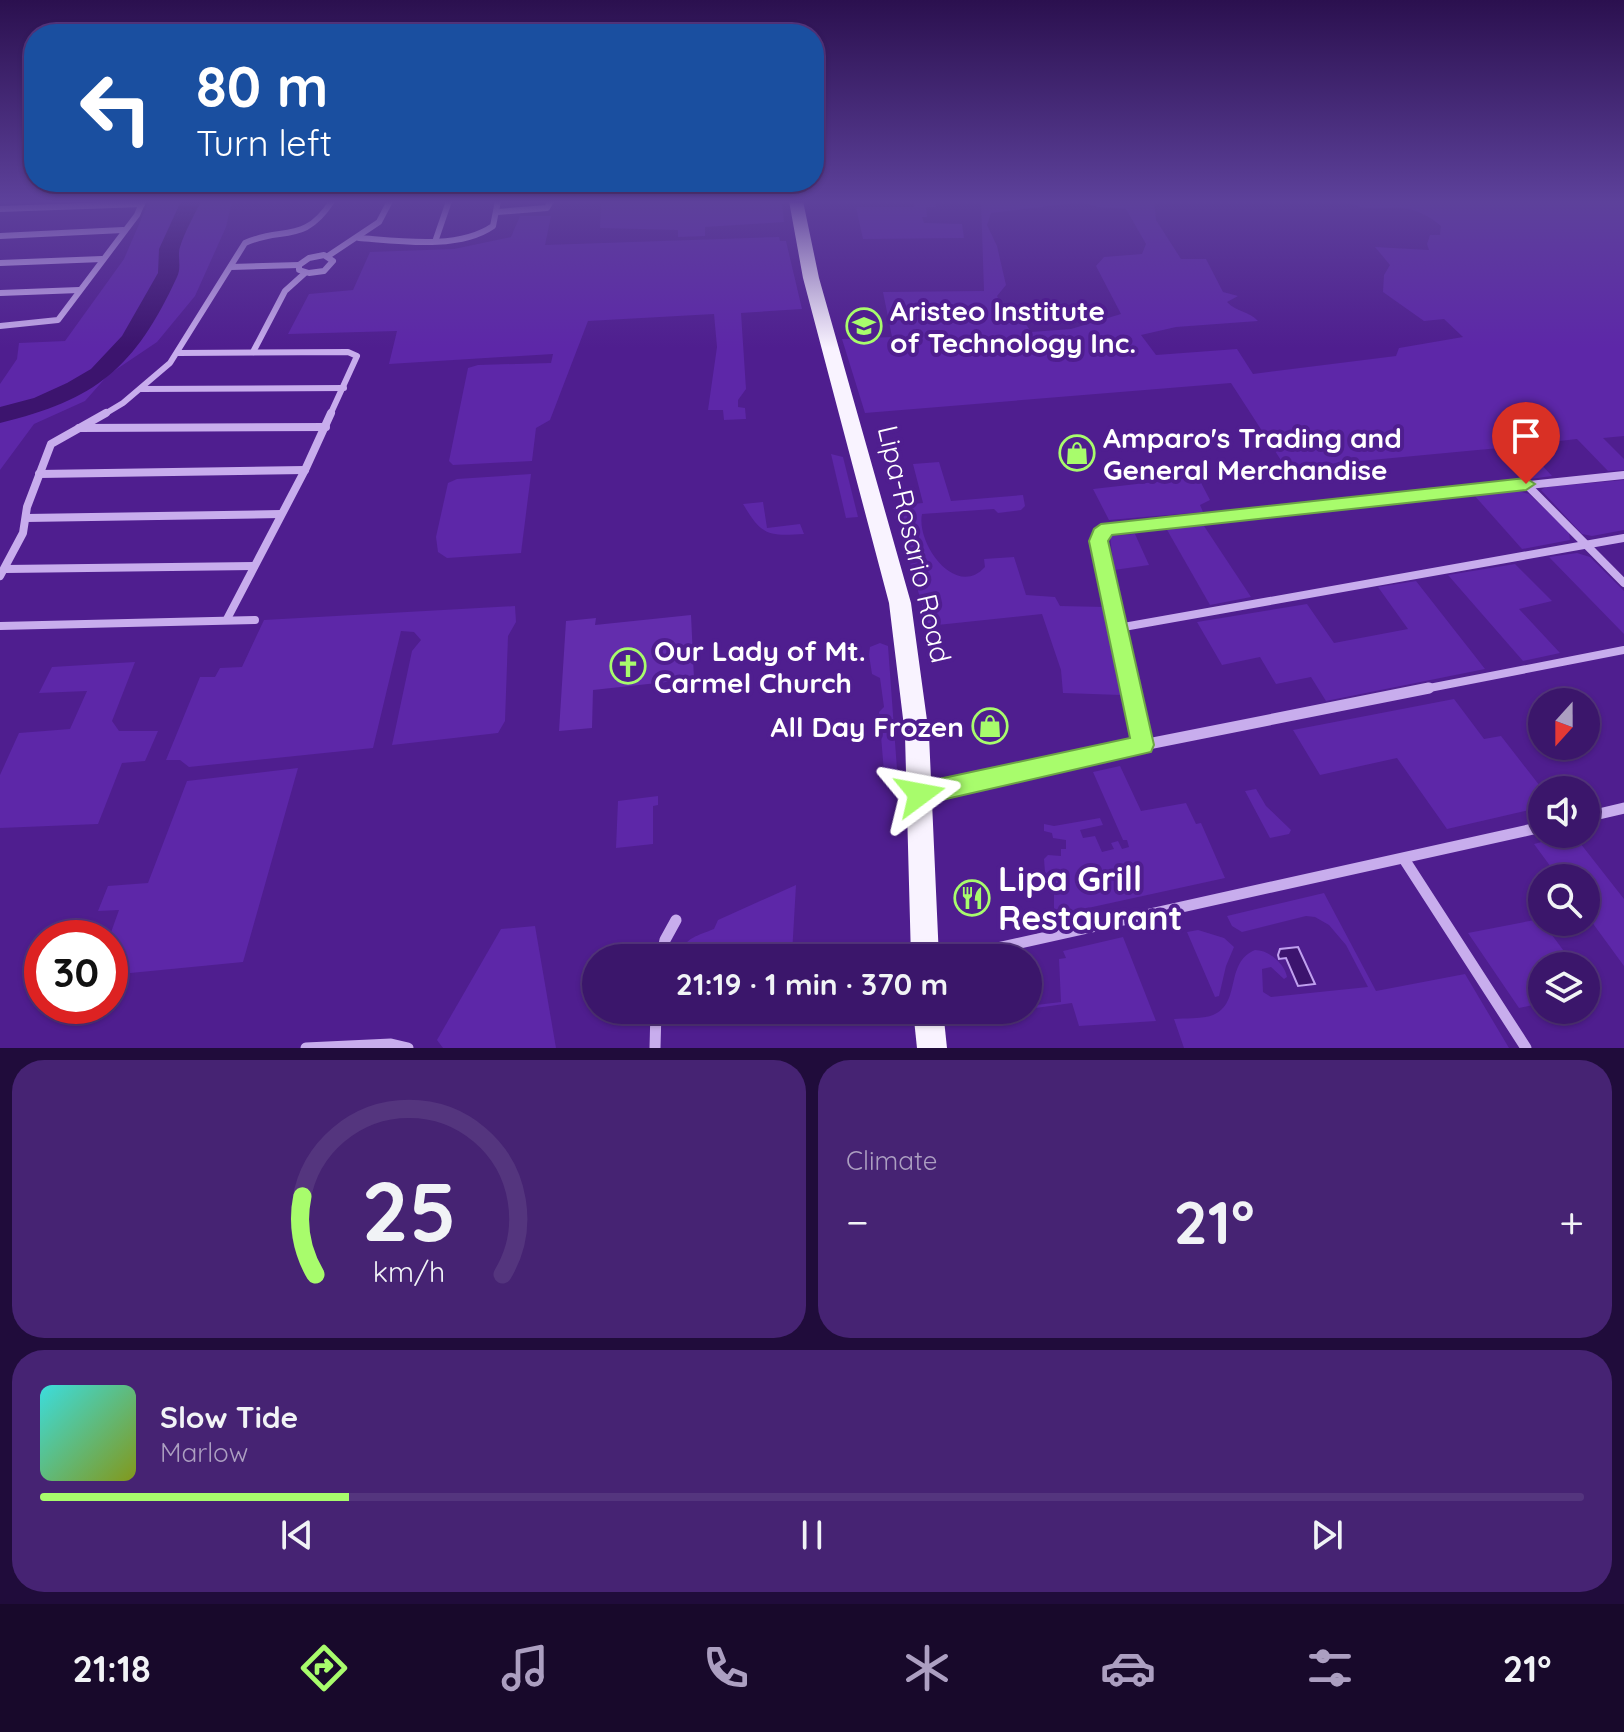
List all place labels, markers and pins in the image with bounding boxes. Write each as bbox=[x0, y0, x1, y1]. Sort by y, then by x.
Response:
place label: Aristeo Institute of Technology Inc. bbox=[890, 293, 1136, 360]
school or university icon: Aristeo Institute of Technology Inc. bbox=[845, 307, 883, 345]
pin bbox=[1492, 402, 1560, 484]
place label: Amparo's Trading and General Merchandise bbox=[1103, 420, 1402, 487]
shop icon: Amparo's Trading and General Merchandise bbox=[1058, 434, 1096, 472]
place label: Our Lady of Mt. Carmel Church bbox=[654, 633, 866, 700]
church icon: Our Lady of Mt. Carmel Church bbox=[609, 647, 647, 685]
shop icon: All Day Frozen bbox=[971, 707, 1009, 745]
place label: All Day Frozen bbox=[771, 709, 964, 744]
place label: Lipa Grill Restaurant bbox=[998, 857, 1182, 939]
restaurant icon: Lipa Grill Restaurant bbox=[953, 879, 991, 917]

